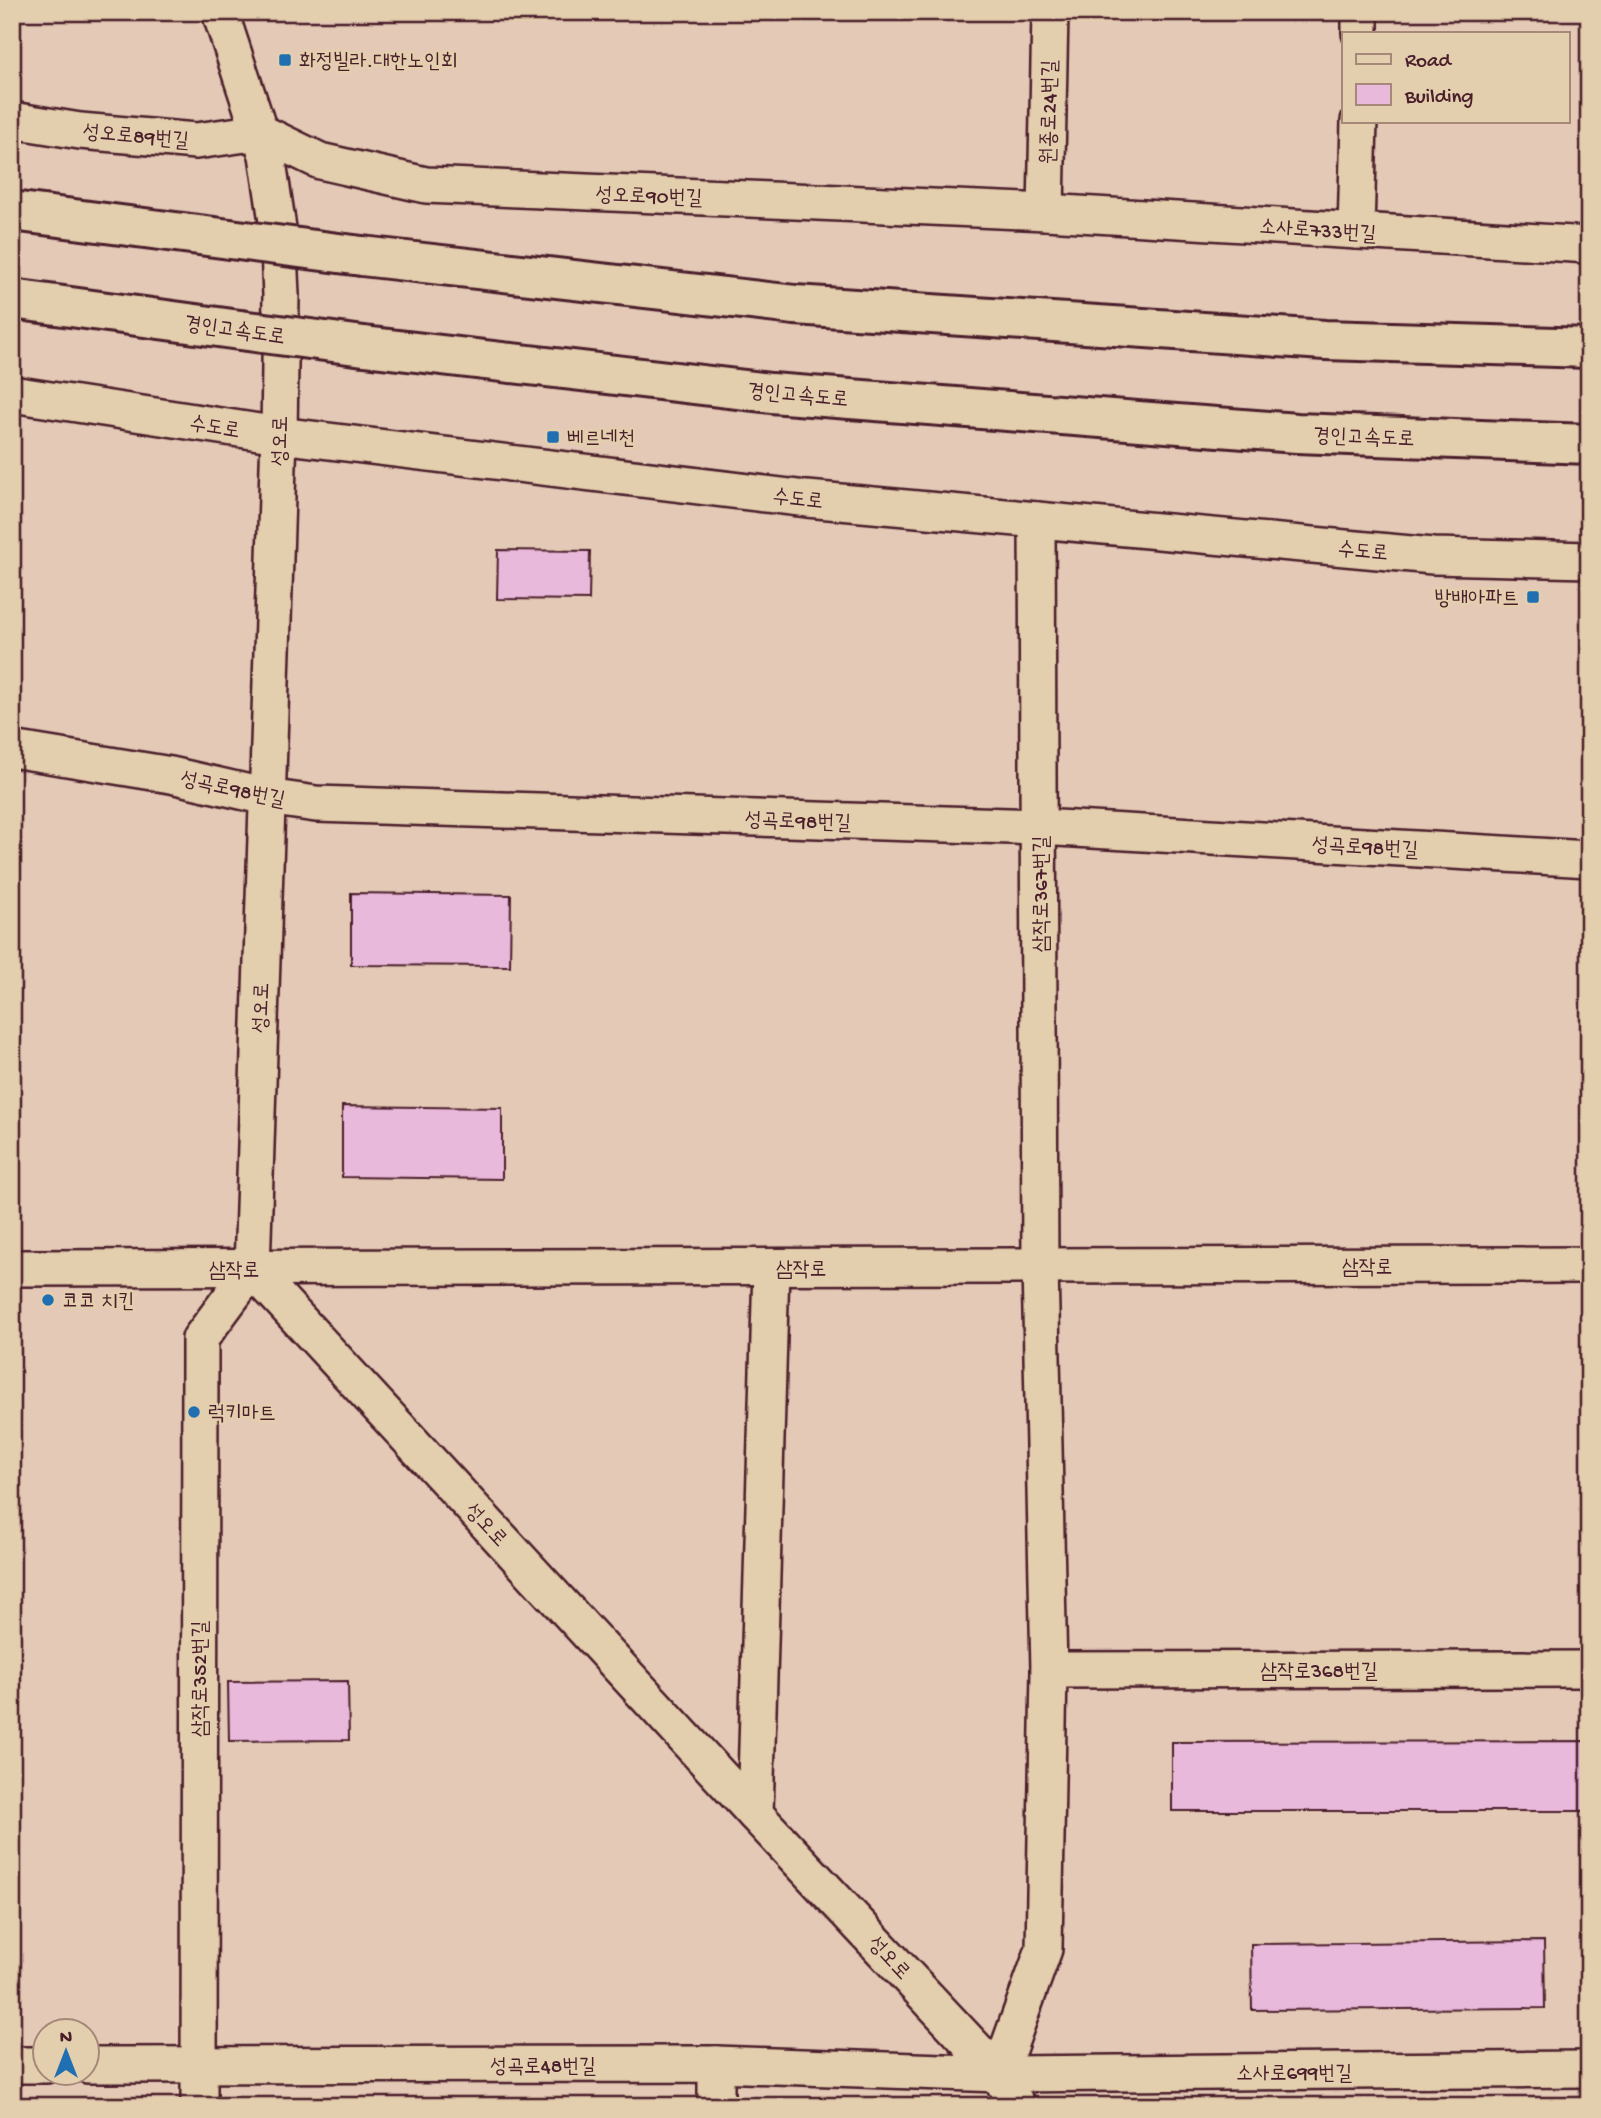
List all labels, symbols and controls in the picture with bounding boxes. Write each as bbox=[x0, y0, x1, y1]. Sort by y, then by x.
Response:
legend bbox=[1342, 32, 1570, 122]
text: Road bbox=[1405, 50, 1453, 75]
place label: 화정빌라.대한노인회 bbox=[299, 51, 458, 76]
marker: 화정빌라.대한노인회 bbox=[277, 52, 293, 68]
street label: 원종로24번길 bbox=[1038, 59, 1065, 165]
text: Building bbox=[1404, 86, 1474, 111]
street label: 성오로89번길 bbox=[82, 121, 190, 156]
street label: 성오로90번길 bbox=[595, 184, 703, 213]
street label: 소사로733번길 bbox=[1258, 216, 1377, 249]
street label: 경인고속도로 bbox=[183, 312, 287, 352]
street label: 경인고속도로 bbox=[746, 380, 849, 414]
street label: 수도로 bbox=[187, 413, 241, 446]
street label: 성오로 bbox=[270, 415, 295, 467]
street label: 경인고속도로 bbox=[1313, 424, 1415, 454]
place label: 베르네천 bbox=[567, 428, 635, 453]
marker: 베르네천 bbox=[545, 429, 561, 445]
street label: 수도로 bbox=[771, 486, 824, 517]
street label: 수도로 bbox=[1336, 539, 1389, 568]
place label: 방배아파트 bbox=[1435, 588, 1519, 613]
marker: 방배아파트 bbox=[1525, 589, 1541, 605]
street label: 성곡로98번길 bbox=[178, 768, 287, 815]
street label: 성곡로98번길 bbox=[744, 809, 852, 838]
street label: 성곡로98번길 bbox=[1311, 834, 1419, 865]
street label: 삼작로367번길 bbox=[1031, 835, 1056, 952]
street label: 성오로 bbox=[250, 982, 277, 1034]
street label: 삼작로 bbox=[1342, 1257, 1392, 1282]
street label: 삼작로 bbox=[776, 1259, 826, 1284]
street label: 삼작로 bbox=[209, 1260, 259, 1285]
place label: 코코 치킨 bbox=[62, 1291, 135, 1316]
marker: 코코 치킨 bbox=[40, 1292, 56, 1308]
place label: 럭키마트 bbox=[208, 1403, 276, 1428]
marker: 럭키마트 bbox=[186, 1404, 202, 1420]
street label: 성오로 bbox=[458, 1499, 511, 1553]
street label: 삼작로352번길 bbox=[190, 1621, 215, 1737]
street label: 삼작로368번길 bbox=[1260, 1661, 1378, 1686]
street label: 성오로 bbox=[861, 1932, 914, 1986]
north arrow bbox=[32, 2016, 102, 2086]
text: N bbox=[60, 2027, 72, 2050]
street label: 성곡로48번길 bbox=[490, 2056, 596, 2081]
street label: 소사로699번길 bbox=[1236, 2063, 1352, 2088]

